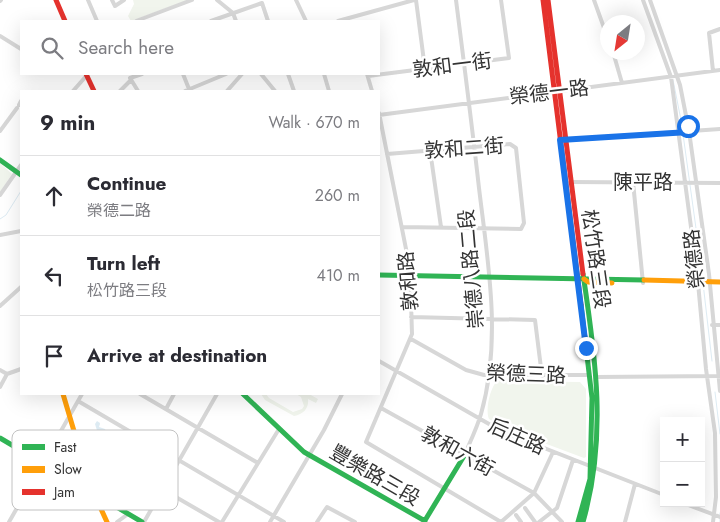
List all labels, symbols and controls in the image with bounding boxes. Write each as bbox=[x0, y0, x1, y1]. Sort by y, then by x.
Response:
north arrow bbox=[600, 15, 645, 60]
search box bbox=[20, 20, 380, 75]
icon: search bbox=[38, 34, 66, 62]
text: Search here bbox=[78, 34, 174, 61]
street label: 敦和一街 bbox=[411, 46, 494, 85]
street label: 榮德一路 bbox=[508, 73, 591, 112]
text: 9 min bbox=[40, 108, 95, 138]
text: Walk · 670 m bbox=[268, 111, 360, 134]
route start bbox=[677, 115, 700, 138]
street label: 敦和二街 bbox=[423, 131, 505, 166]
street label: 陳平路 bbox=[613, 168, 673, 197]
text: Continue bbox=[87, 170, 166, 197]
icon: ahead bbox=[40, 182, 68, 210]
text: 260 m bbox=[315, 184, 360, 207]
text: 榮德二路 bbox=[87, 199, 151, 222]
street label: 崇德八路二段 bbox=[452, 208, 491, 330]
street label: 松竹路三段 bbox=[574, 208, 617, 311]
street label: 榮德路 bbox=[677, 228, 712, 290]
text: Turn left bbox=[87, 250, 160, 277]
street label: 敦和路 bbox=[391, 250, 426, 312]
icon: left bbox=[40, 262, 68, 290]
text: 410 m bbox=[317, 264, 360, 287]
text: 松竹路三段 bbox=[87, 279, 167, 302]
route end bbox=[575, 337, 598, 360]
icon: arrive bbox=[40, 342, 68, 370]
text: Arrive at destination bbox=[87, 342, 267, 369]
street label: 榮德三路 bbox=[486, 359, 566, 390]
street label: 后庄路 bbox=[483, 411, 550, 462]
map controls bbox=[660, 417, 705, 507]
button: + bbox=[660, 417, 705, 462]
street label: 敦和六街 bbox=[416, 419, 500, 484]
legend bbox=[12, 430, 178, 510]
text: Fast bbox=[54, 437, 77, 457]
street label: 豐樂路三段 bbox=[324, 438, 425, 513]
text: Slow bbox=[54, 459, 82, 479]
button: − bbox=[660, 462, 705, 507]
text: Jam bbox=[52, 482, 75, 502]

